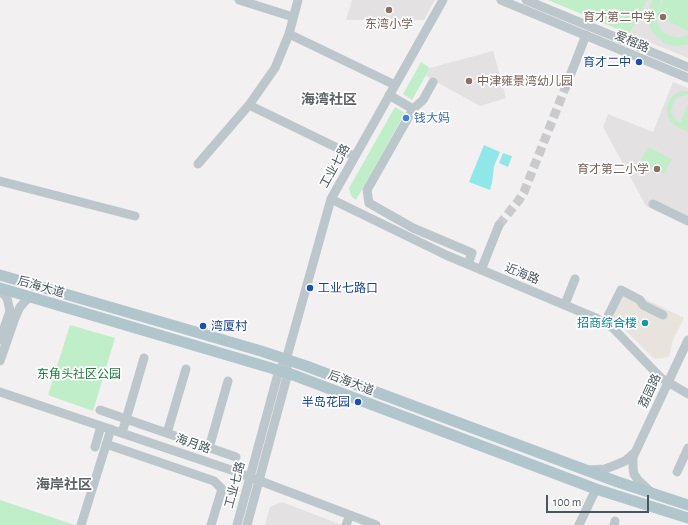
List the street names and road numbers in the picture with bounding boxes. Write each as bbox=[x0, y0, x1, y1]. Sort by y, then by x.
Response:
street label: 爱榕路 bbox=[613, 28, 651, 56]
street label: 工业七路 bbox=[317, 142, 353, 190]
street label: 近海路 bbox=[503, 261, 541, 287]
street label: 后海大道 bbox=[16, 273, 66, 301]
street label: 后海大道 bbox=[326, 368, 376, 398]
street label: 荔园路 bbox=[636, 372, 664, 410]
street label: 海月路 bbox=[174, 431, 212, 457]
street label: 工业七路 bbox=[222, 460, 248, 510]

